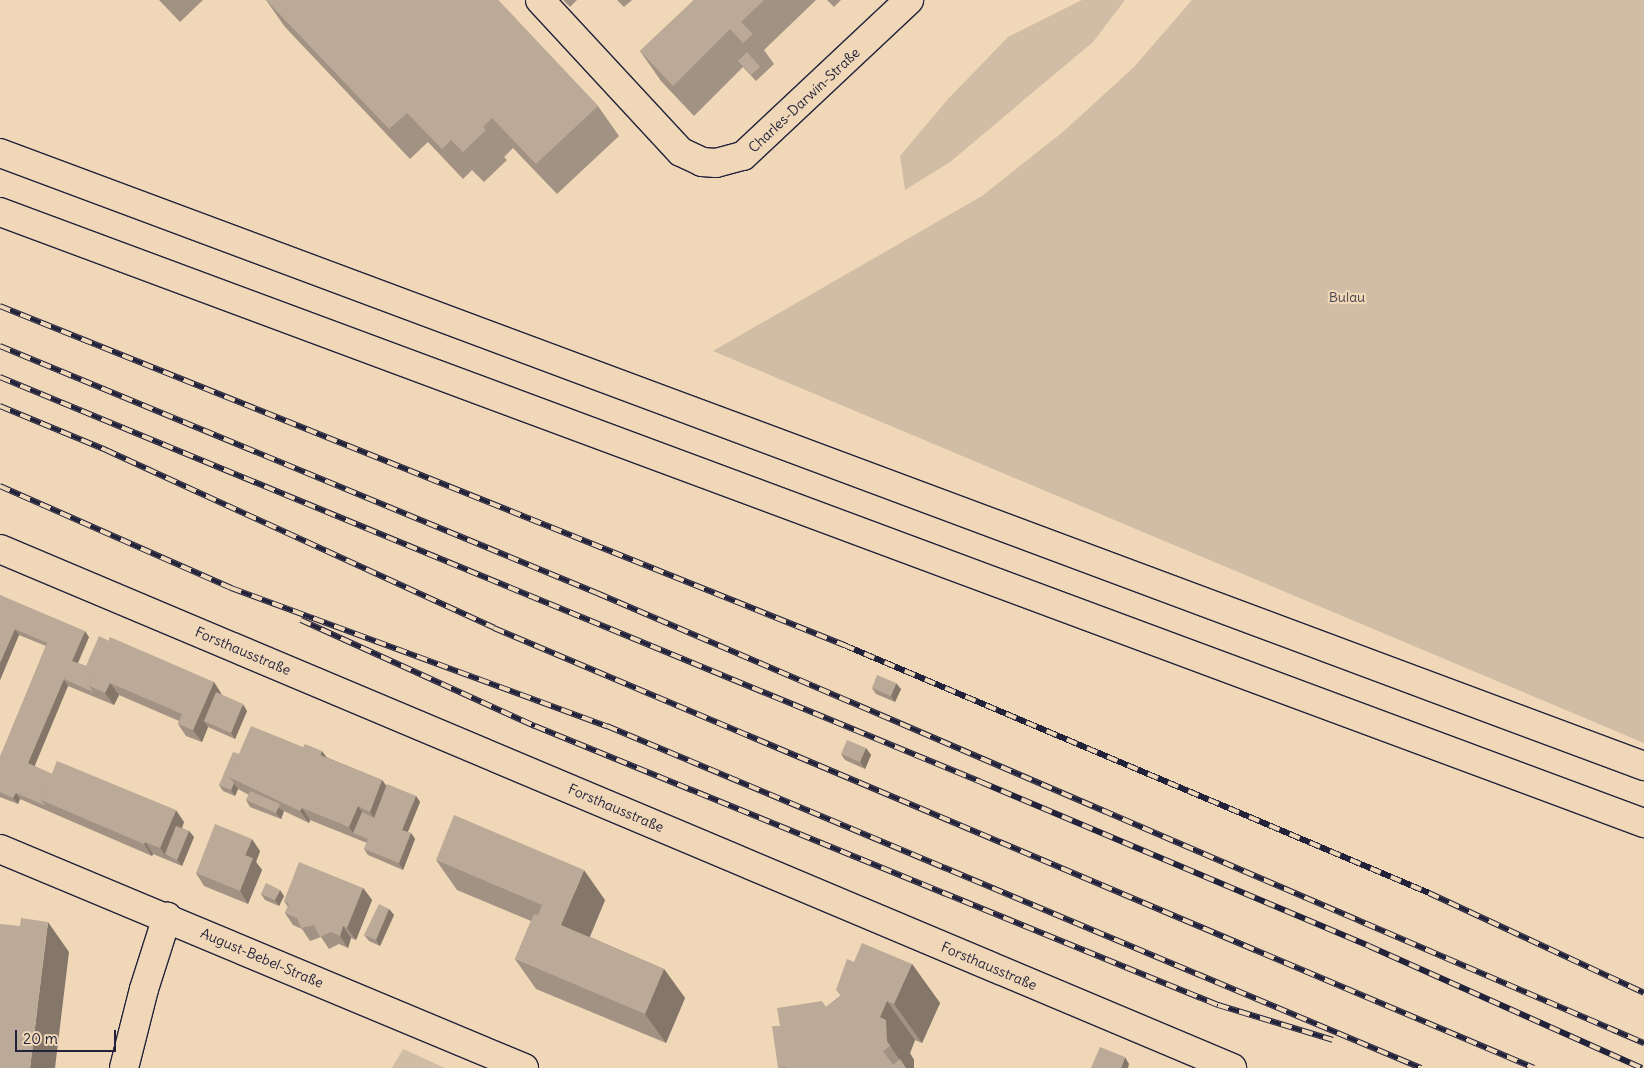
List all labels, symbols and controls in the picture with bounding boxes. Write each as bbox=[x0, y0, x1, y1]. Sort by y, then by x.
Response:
street label: Charles-Darwin-Straße bbox=[745, 44, 863, 156]
park label: Bulau bbox=[1329, 289, 1365, 305]
street label: Forsthausstraße bbox=[193, 623, 293, 679]
street label: Forsthausstraße bbox=[566, 780, 666, 836]
street label: August-Bebel-Straße bbox=[198, 925, 326, 991]
street label: Forsthausstraße bbox=[939, 938, 1039, 994]
scale bar bbox=[18, 1020, 119, 1052]
text: 20 m bbox=[23, 1029, 58, 1048]

